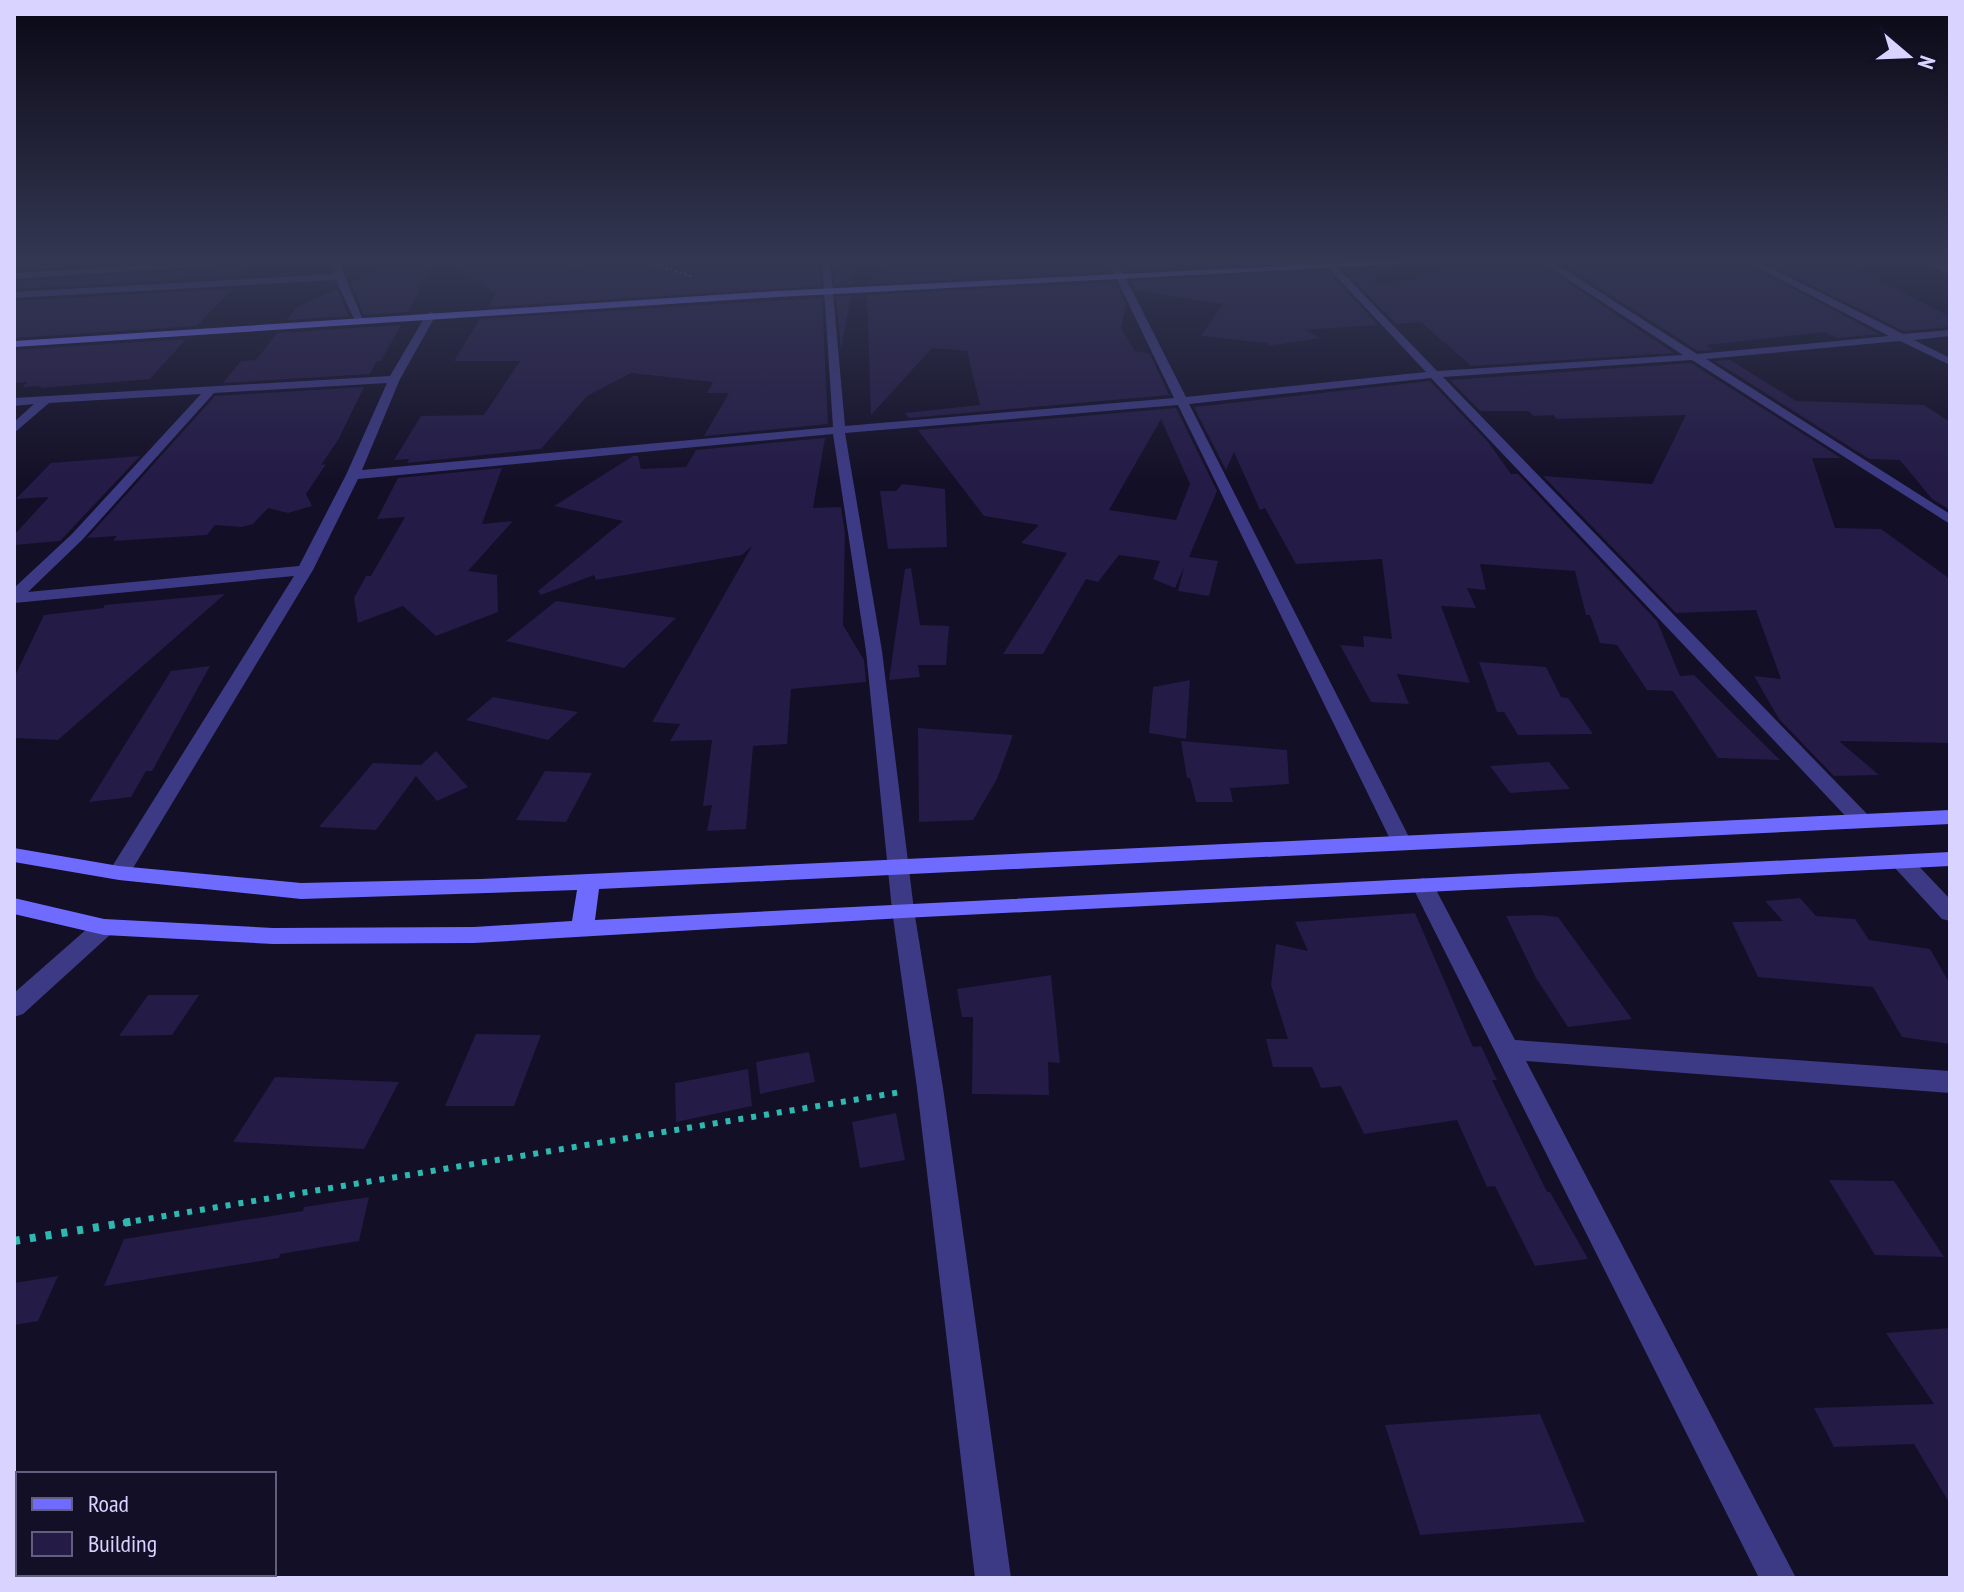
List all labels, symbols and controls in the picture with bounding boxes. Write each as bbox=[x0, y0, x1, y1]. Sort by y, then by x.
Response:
north arrow bbox=[1868, 16, 1948, 96]
text: N bbox=[1912, 52, 1942, 73]
legend bbox=[16, 1472, 276, 1576]
text: Road bbox=[88, 1488, 129, 1519]
text: Building bbox=[88, 1528, 157, 1559]

